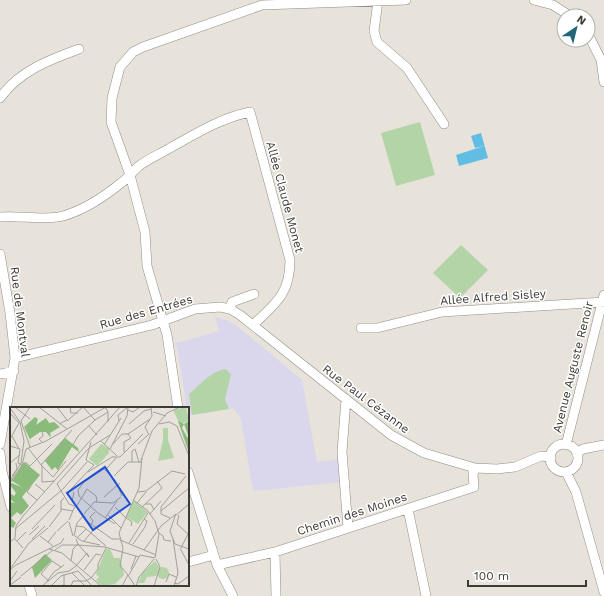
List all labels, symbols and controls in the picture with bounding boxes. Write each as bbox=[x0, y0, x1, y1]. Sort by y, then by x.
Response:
north arrow bbox=[556, 8, 596, 48]
text: N bbox=[574, 13, 589, 28]
street label: Allée Claude Monet bbox=[263, 140, 307, 254]
street label: Rue de Montval bbox=[8, 266, 33, 358]
street label: Allée Alfred Sisley bbox=[440, 286, 547, 308]
street label: Rue des Entrées bbox=[98, 292, 194, 332]
street label: Avenue Auguste Renoir bbox=[550, 300, 596, 434]
street label: Rue Paul Cézanne bbox=[320, 362, 412, 436]
inset map bbox=[10, 407, 189, 586]
street label: Chemin des Moines bbox=[295, 490, 409, 538]
scale bar bbox=[468, 562, 586, 588]
text: 100 m bbox=[474, 569, 509, 583]

